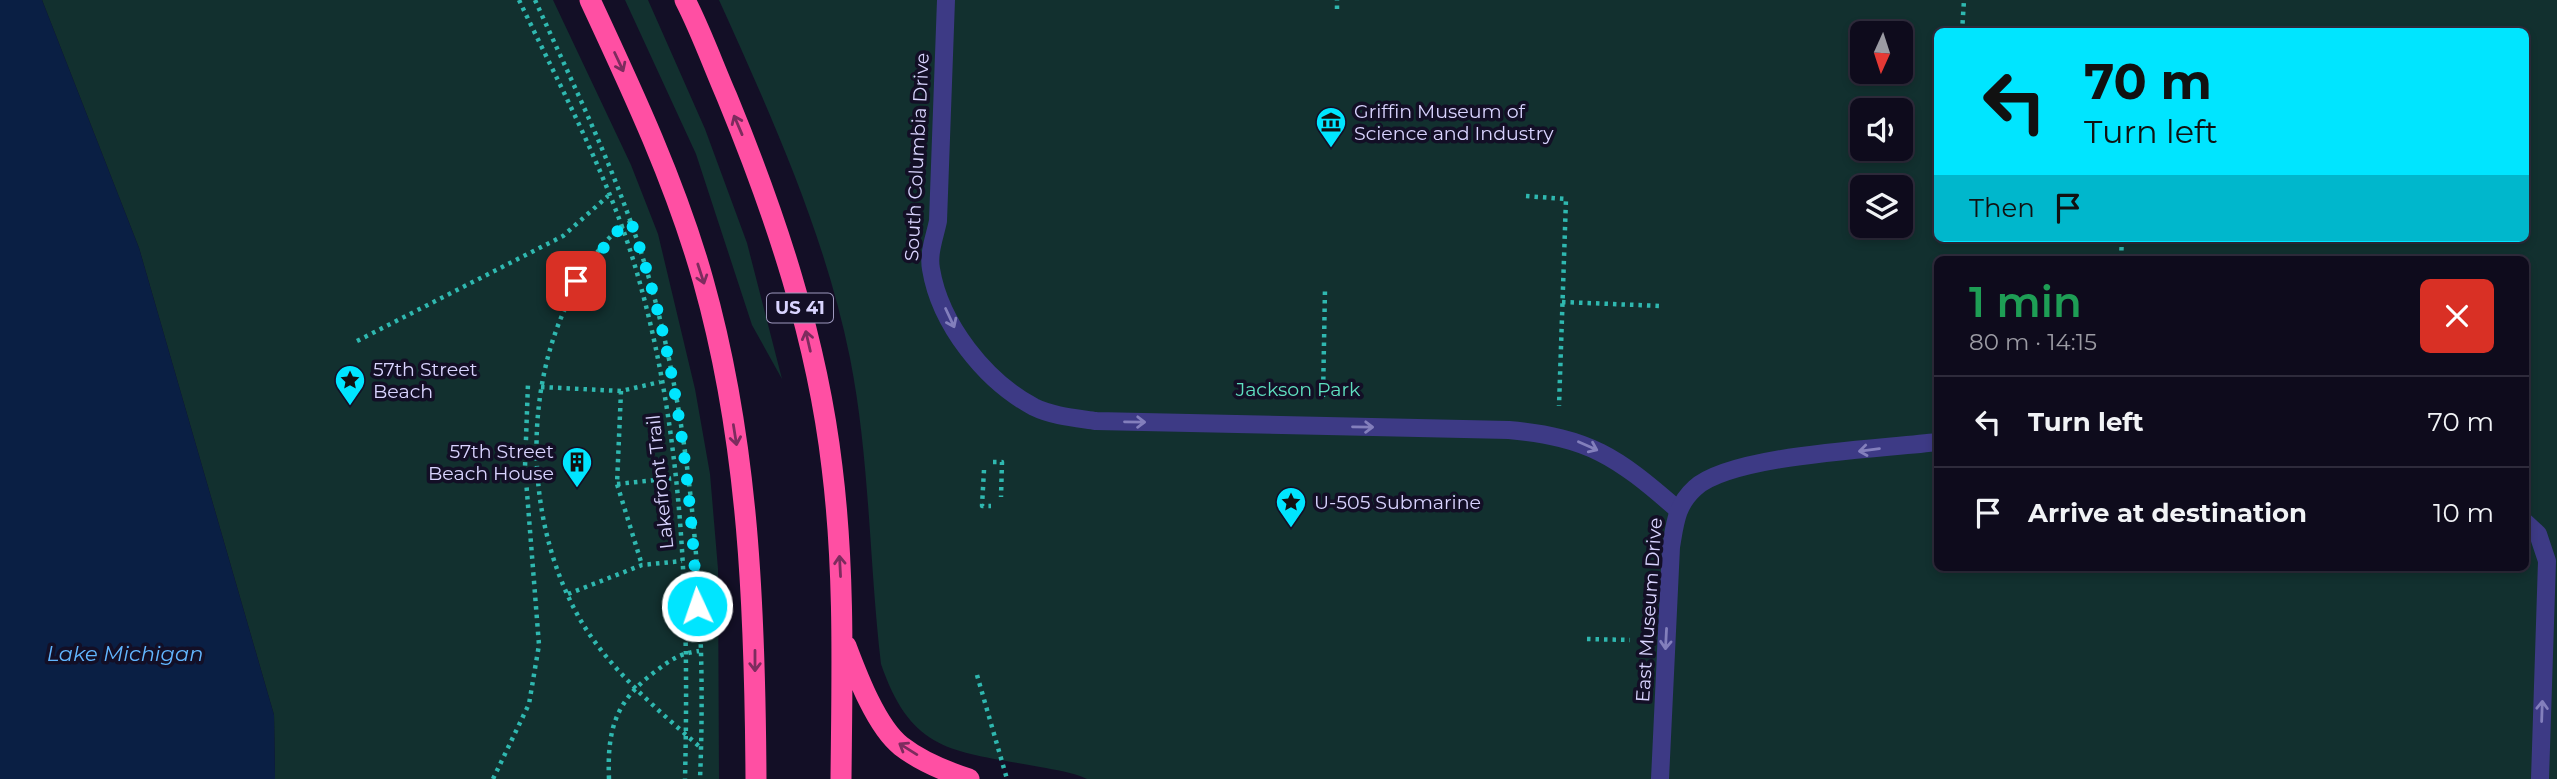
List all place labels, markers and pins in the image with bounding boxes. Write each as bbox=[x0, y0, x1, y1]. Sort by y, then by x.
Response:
place label: Griffin Museum of Science and Industry bbox=[1354, 100, 1554, 145]
museum icon: Griffin Museum of Science and Industry bbox=[1314, 105, 1348, 149]
pin bbox=[546, 251, 606, 311]
place label: 57th Street Beach bbox=[373, 358, 478, 403]
place icon: 57th Street Beach bbox=[333, 363, 367, 407]
place label: 57th Street Beach House bbox=[428, 440, 554, 485]
building icon: 57th Street Beach House bbox=[560, 445, 594, 489]
place icon: U-505 Submarine bbox=[1274, 485, 1308, 529]
place label: U-505 Submarine bbox=[1314, 491, 1481, 514]

